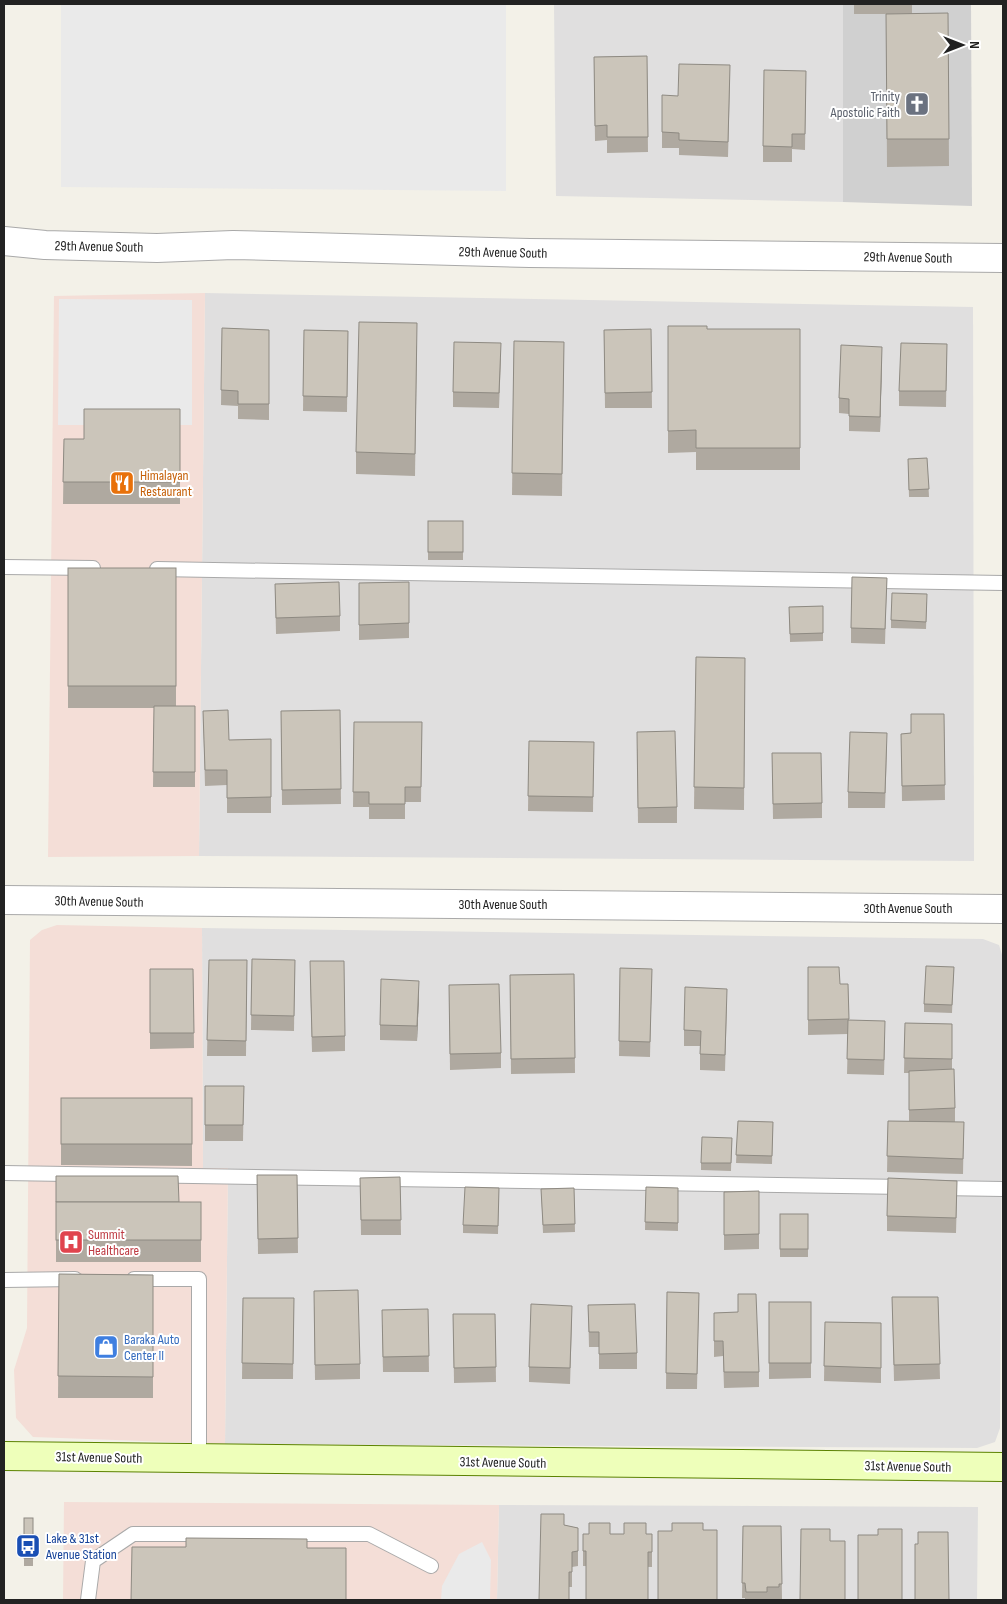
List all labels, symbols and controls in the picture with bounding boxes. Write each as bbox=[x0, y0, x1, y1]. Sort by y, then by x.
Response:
north arrow bbox=[937, 20, 987, 70]
text: N bbox=[966, 41, 983, 49]
place label: Trinity Apostolic Faith bbox=[830, 88, 901, 121]
church icon: Trinity Apostolic Faith bbox=[904, 91, 930, 117]
street label: 29th Avenue South bbox=[54, 237, 144, 256]
street label: 29th Avenue South bbox=[458, 243, 548, 262]
street label: 29th Avenue South bbox=[863, 248, 953, 267]
place label: Himalayan Restaurant bbox=[140, 467, 192, 500]
restaurant icon: Himalayan Restaurant bbox=[109, 470, 135, 496]
street label: 30th Avenue South bbox=[54, 892, 144, 911]
street label: 30th Avenue South bbox=[459, 896, 547, 913]
street label: 30th Avenue South bbox=[864, 900, 952, 917]
place label: Summit Healthcare bbox=[88, 1226, 139, 1259]
hospital icon: Summit Healthcare bbox=[58, 1229, 84, 1255]
place label: Baraka Auto Center II bbox=[124, 1331, 180, 1364]
shop icon: Baraka Auto Center II bbox=[93, 1334, 119, 1360]
street label: 31st Avenue South bbox=[56, 1448, 142, 1467]
street label: 31st Avenue South bbox=[460, 1453, 546, 1472]
street label: 31st Avenue South bbox=[865, 1457, 951, 1476]
place label: Lake & 31st Avenue Station bbox=[45, 1530, 117, 1563]
bus stop icon: Lake & 31st Avenue Station bbox=[15, 1533, 41, 1559]

